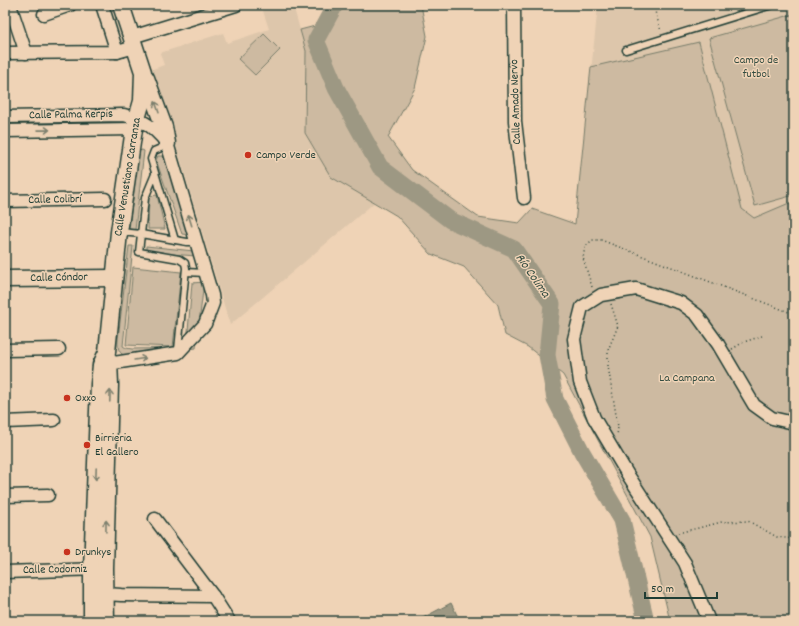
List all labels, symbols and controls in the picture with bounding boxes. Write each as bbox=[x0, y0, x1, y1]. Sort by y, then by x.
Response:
park label: Campo de futbol bbox=[734, 52, 778, 83]
street label: Calle Amado Nervo bbox=[506, 59, 526, 145]
one-way arrow bbox=[152, 101, 160, 113]
street label: Calle Palma Kerpis bbox=[29, 106, 113, 124]
street label: Calle Venustiano Carranza bbox=[110, 116, 146, 238]
one-way arrow bbox=[37, 126, 50, 134]
place label: Campo Verde bbox=[256, 147, 316, 164]
marker: Campo Verde bbox=[243, 150, 253, 160]
street label: Calle Colibrí bbox=[28, 191, 83, 209]
one-way arrow bbox=[186, 214, 193, 227]
water label: Río Colima bbox=[510, 250, 555, 303]
street label: Calle Cóndor bbox=[30, 269, 88, 287]
one-way arrow bbox=[133, 355, 146, 363]
park label: La Campana bbox=[659, 370, 715, 387]
place label: Oxxo bbox=[75, 390, 96, 407]
one-way arrow bbox=[106, 390, 114, 403]
marker: Oxxo bbox=[62, 393, 72, 403]
place label: Birrieria El Gallero bbox=[95, 430, 139, 461]
marker: Birrieria El Gallero bbox=[82, 440, 92, 450]
one-way arrow bbox=[92, 467, 99, 480]
one-way arrow bbox=[102, 520, 109, 533]
place label: Drunkys bbox=[75, 544, 111, 561]
marker: Drunkys bbox=[62, 547, 72, 557]
street label: Calle Codorniz bbox=[23, 561, 88, 579]
scale bar bbox=[645, 574, 717, 600]
text: 50 m bbox=[651, 581, 674, 598]

